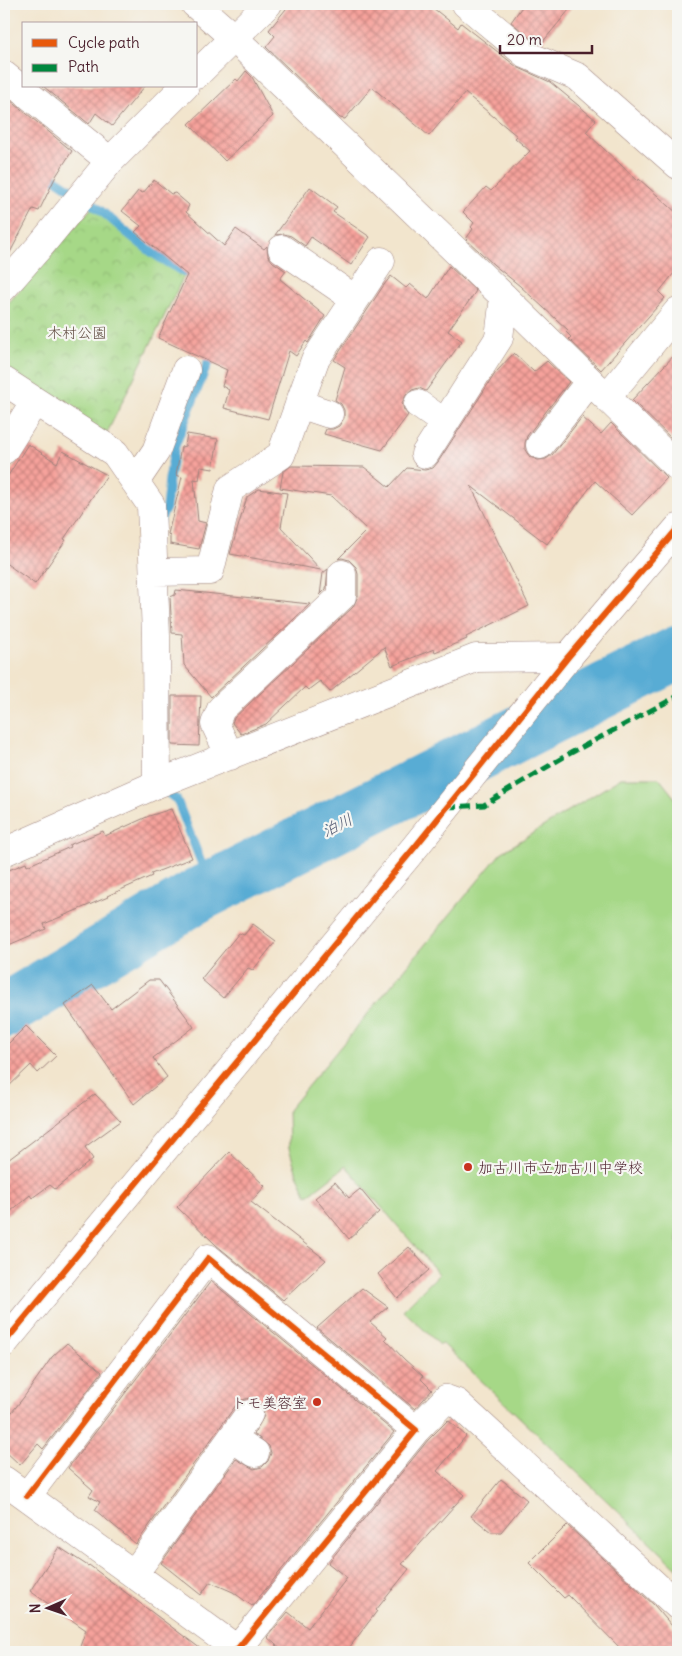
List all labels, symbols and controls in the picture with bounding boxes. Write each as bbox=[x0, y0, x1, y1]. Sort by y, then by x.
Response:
legend bbox=[22, 22, 198, 88]
scale bar bbox=[500, 22, 592, 54]
text: 20 m bbox=[507, 30, 542, 49]
text: Cycle path bbox=[68, 33, 140, 52]
text: Path bbox=[68, 57, 99, 76]
park label: 木村公園 bbox=[47, 323, 107, 342]
water label: 泊川 bbox=[318, 809, 356, 841]
place label: 加古川市立加古川中学校 bbox=[478, 1158, 643, 1177]
marker: 加古川市立加古川中学校 bbox=[462, 1161, 474, 1173]
place label: トモ美容室 bbox=[232, 1393, 307, 1412]
marker: トモ美容室 bbox=[311, 1396, 323, 1408]
north arrow bbox=[22, 1584, 72, 1634]
text: N bbox=[26, 1603, 44, 1614]

